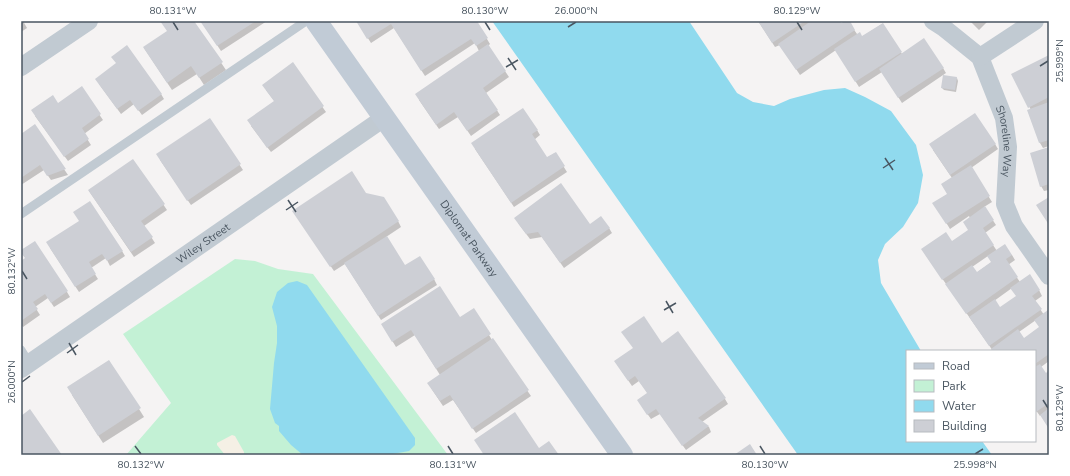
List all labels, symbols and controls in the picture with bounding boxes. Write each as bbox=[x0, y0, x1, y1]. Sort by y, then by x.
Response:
text: 80.131°W bbox=[149, 4, 197, 18]
text: 80.130°W bbox=[461, 4, 509, 18]
text: 26.000°N bbox=[554, 4, 598, 18]
text: 80.129°W bbox=[773, 4, 821, 18]
text: 25.999°N bbox=[1053, 39, 1067, 83]
street label: Shoreline Way bbox=[992, 103, 1016, 178]
street label: Diplomat Parkway bbox=[437, 197, 502, 280]
street label: Wiley Street bbox=[173, 219, 233, 267]
text: 80.132°W bbox=[5, 247, 19, 295]
legend bbox=[906, 350, 1036, 442]
text: Road bbox=[942, 358, 970, 374]
text: 26.000°N bbox=[5, 360, 19, 404]
text: Park bbox=[942, 378, 967, 394]
text: 80.129°W bbox=[1053, 384, 1067, 432]
text: Water bbox=[942, 398, 976, 414]
text: Building bbox=[942, 418, 987, 434]
text: 80.132°W bbox=[117, 458, 165, 472]
text: 80.131°W bbox=[429, 458, 477, 472]
text: 80.130°W bbox=[741, 458, 789, 472]
text: 25.998°N bbox=[953, 458, 997, 472]

